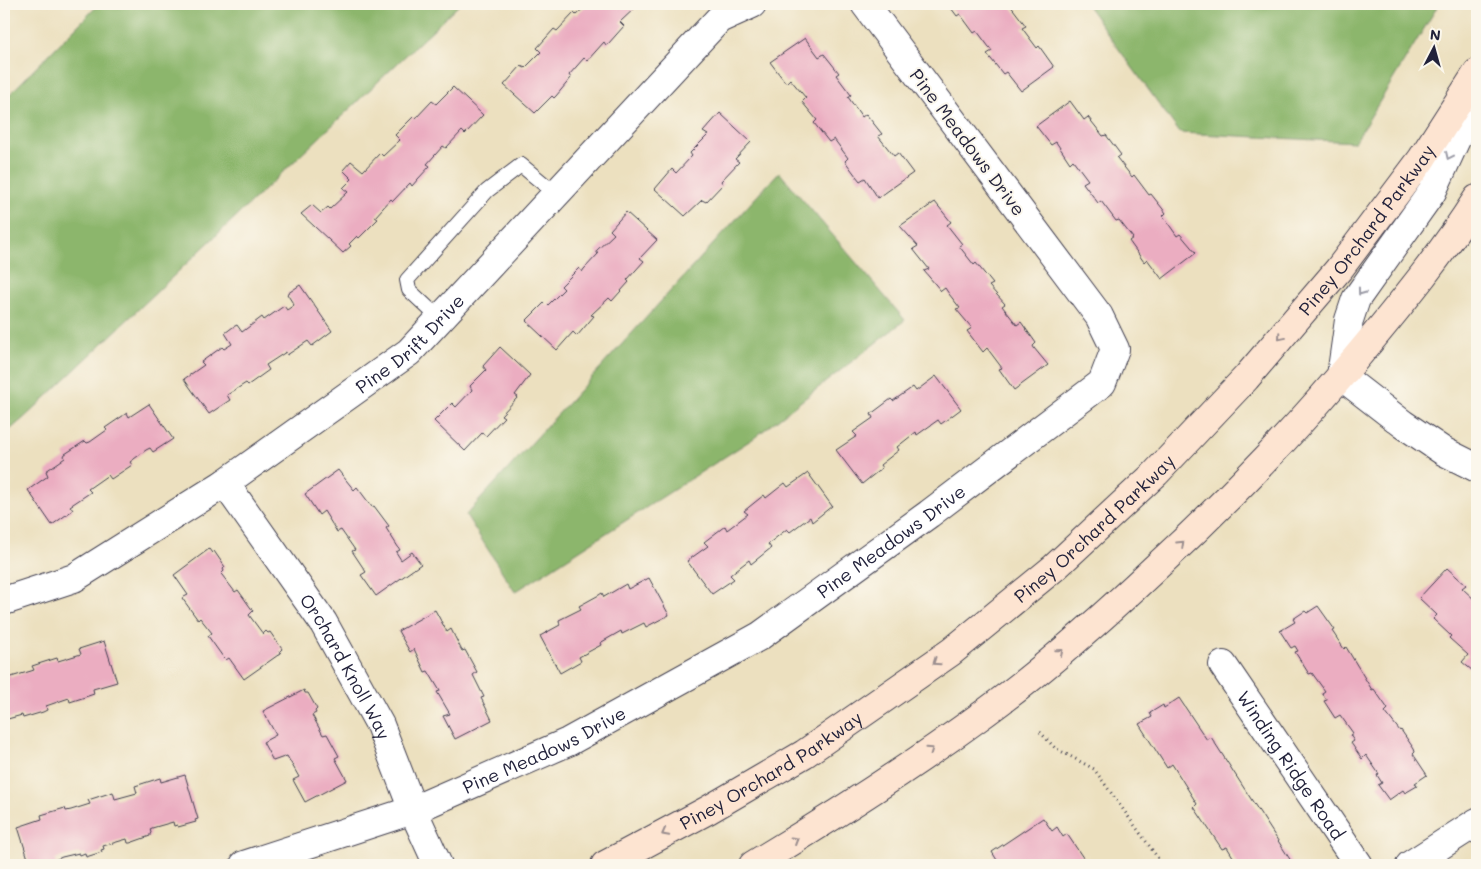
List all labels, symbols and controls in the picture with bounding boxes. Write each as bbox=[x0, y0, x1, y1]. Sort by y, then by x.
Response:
north arrow bbox=[1408, 22, 1458, 72]
text: N bbox=[1429, 25, 1442, 45]
street label: Pine Meadows Drive bbox=[905, 64, 1031, 220]
street label: Piney Orchard Parkway bbox=[1293, 140, 1440, 320]
one-way arrow bbox=[1444, 151, 1455, 160]
one-way arrow bbox=[1358, 286, 1367, 296]
street label: Pine Drift Drive bbox=[350, 289, 469, 398]
one-way arrow bbox=[1278, 331, 1287, 340]
street label: Piney Orchard Parkway bbox=[1009, 449, 1180, 608]
street label: Pine Meadows Drive bbox=[812, 479, 970, 603]
one-way arrow bbox=[1176, 541, 1185, 550]
street label: Orchard Knoll Way bbox=[295, 589, 396, 743]
one-way arrow bbox=[1054, 650, 1063, 658]
one-way arrow bbox=[932, 656, 942, 665]
street label: Winding Ridge Road bbox=[1232, 686, 1350, 844]
street label: Pine Meadows Drive bbox=[459, 700, 630, 799]
street label: Piney Orchard Parkway bbox=[675, 705, 867, 835]
one-way arrow bbox=[924, 747, 934, 756]
one-way arrow bbox=[662, 826, 671, 836]
one-way arrow bbox=[789, 837, 798, 846]

